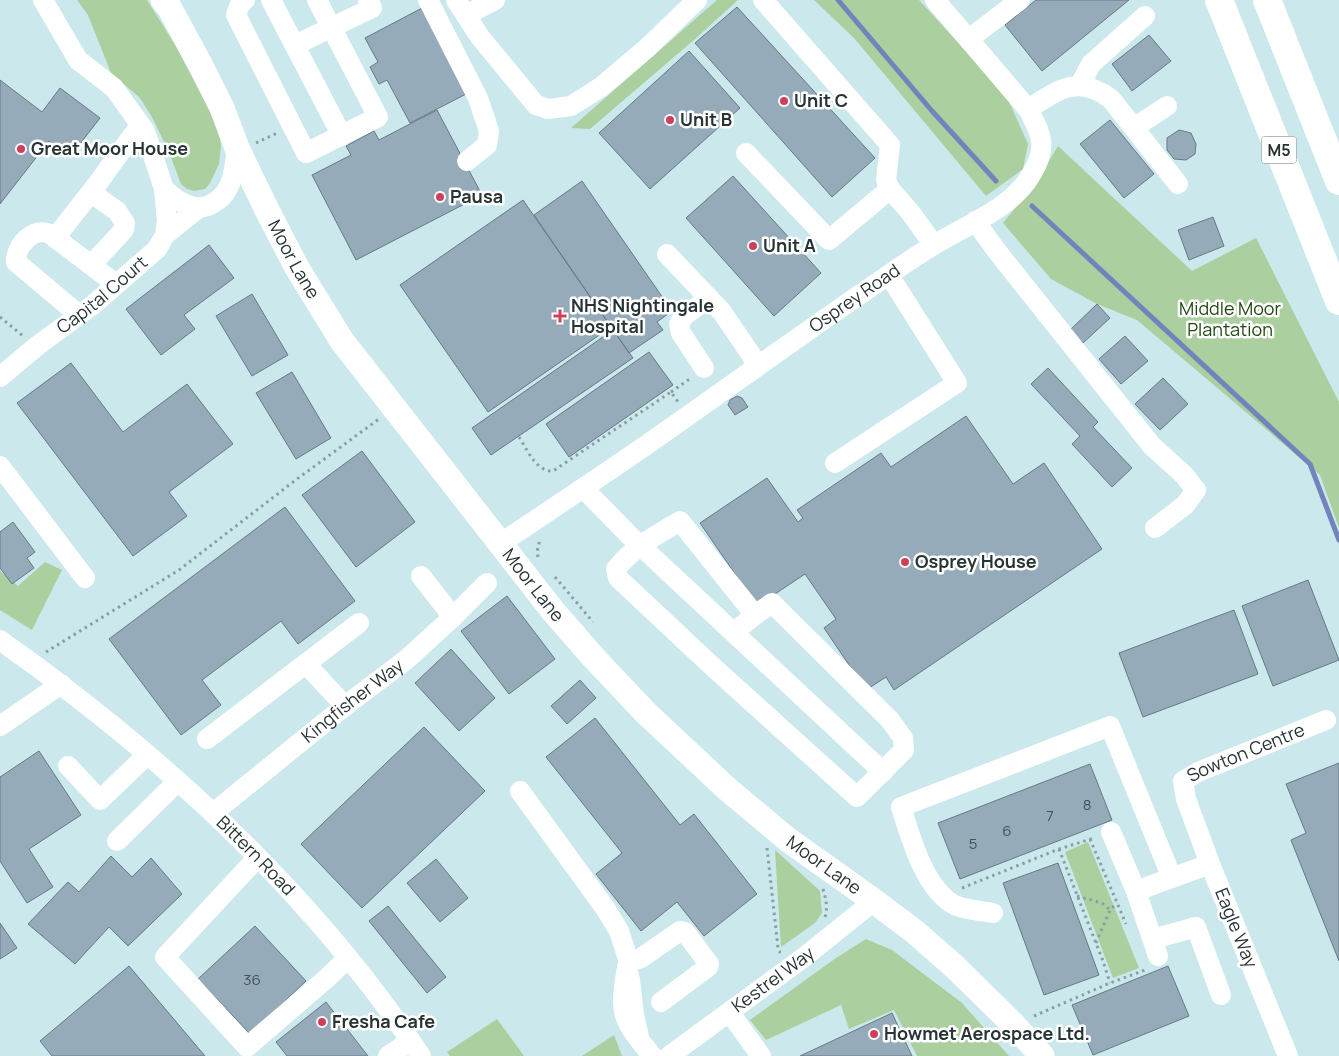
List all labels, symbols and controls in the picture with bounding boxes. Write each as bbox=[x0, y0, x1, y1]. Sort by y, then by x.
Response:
place label: Unit C bbox=[794, 88, 848, 112]
marker: Unit C bbox=[778, 95, 790, 107]
place label: Unit B bbox=[680, 107, 732, 131]
marker: Unit B bbox=[664, 114, 676, 126]
place label: Great Moor House bbox=[31, 136, 188, 160]
road number: M5 bbox=[1262, 136, 1296, 164]
marker: Great Moor House bbox=[15, 143, 27, 155]
place label: Pausa bbox=[450, 184, 503, 208]
marker: Pausa bbox=[434, 191, 446, 203]
street label: Moor Lane bbox=[263, 215, 326, 303]
place label: Unit A bbox=[763, 233, 816, 257]
marker: Unit A bbox=[747, 240, 759, 252]
street label: Capital Court bbox=[51, 250, 152, 339]
street label: Osprey Road bbox=[804, 258, 904, 337]
place label: NHS Nightingale Hospital bbox=[571, 293, 714, 338]
park label: Middle Moor Plantation bbox=[1179, 296, 1281, 341]
marker: NHS Nightingale Hospital bbox=[553, 309, 567, 323]
street label: Moor Lane bbox=[497, 543, 570, 626]
place label: Osprey House bbox=[915, 549, 1037, 573]
marker: Osprey House bbox=[899, 556, 911, 568]
street label: Kingfisher Way bbox=[296, 653, 408, 748]
street label: Sowton Centre bbox=[1182, 717, 1308, 787]
house number: 8 bbox=[1083, 794, 1091, 815]
house number: 7 bbox=[1046, 805, 1054, 826]
street label: Bittern Road bbox=[212, 810, 301, 900]
house number: 6 bbox=[1002, 820, 1012, 841]
street label: Moor Lane bbox=[782, 829, 867, 899]
house number: 5 bbox=[969, 833, 977, 854]
street label: Eagle Way bbox=[1210, 884, 1264, 972]
street label: Kestrel Way bbox=[726, 940, 819, 1017]
house number: 36 bbox=[243, 969, 261, 990]
place label: Fresha Cafe bbox=[332, 1009, 435, 1033]
marker: Fresha Cafe bbox=[316, 1016, 328, 1028]
place label: Howmet Aerospace Ltd. bbox=[884, 1021, 1090, 1045]
marker: Howmet Aerospace Ltd. bbox=[868, 1028, 880, 1040]

